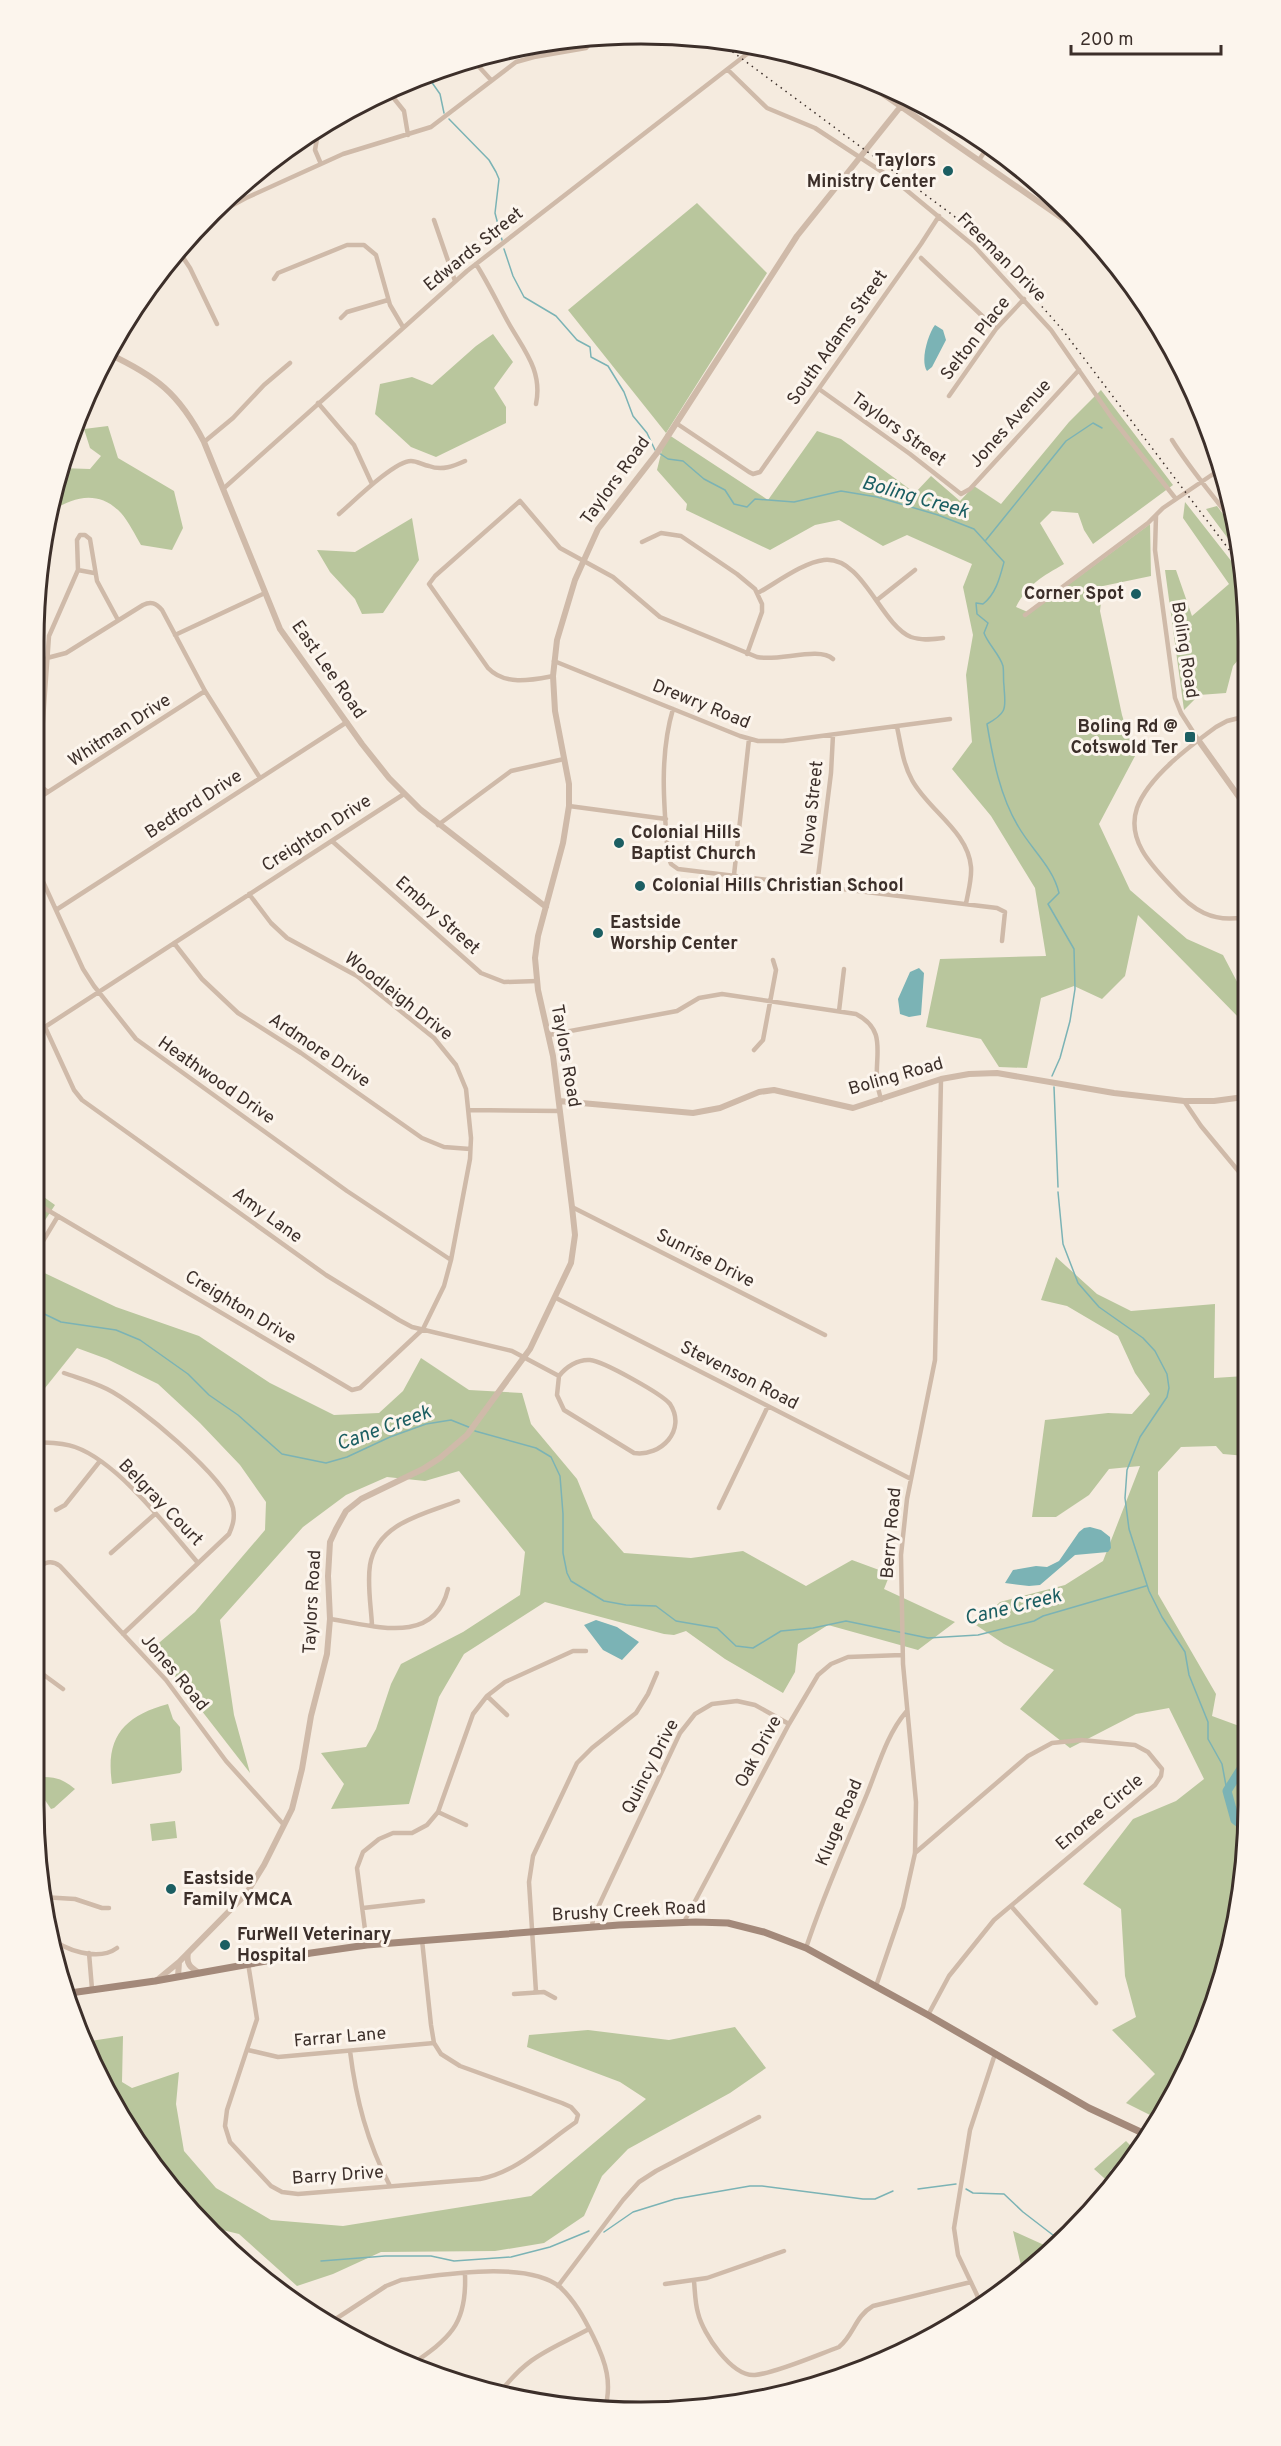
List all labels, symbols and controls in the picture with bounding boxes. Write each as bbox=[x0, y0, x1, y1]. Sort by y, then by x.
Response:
scale bar bbox=[1071, 18, 1221, 56]
text: 200 m bbox=[1080, 29, 1133, 52]
place label: Taylors Ministry Center bbox=[807, 150, 936, 194]
marker: Taylors Ministry Center bbox=[941, 164, 955, 178]
street label: Edwards Street bbox=[420, 203, 528, 297]
street label: Freeman Drive bbox=[951, 208, 1051, 308]
street label: South Adams Street bbox=[783, 266, 893, 410]
street label: Selton Place bbox=[936, 292, 1016, 386]
street label: Jones Avenue bbox=[965, 375, 1057, 473]
street label: Taylors Street bbox=[846, 388, 950, 472]
street label: Taylors Road bbox=[576, 432, 656, 530]
water label: Boling Creek bbox=[859, 470, 972, 526]
place label: Corner Spot bbox=[1024, 583, 1124, 606]
marker: Corner Spot bbox=[1129, 587, 1143, 601]
street label: Boling Road bbox=[1165, 600, 1203, 700]
street label: East Lee Road bbox=[286, 616, 370, 724]
street label: Drewry Road bbox=[649, 675, 753, 735]
street label: Whitman Drive bbox=[64, 689, 176, 773]
place label: Boling Rd @ Cotswold Ter bbox=[1070, 716, 1178, 760]
marker: Boling Rd @ Cotswold Ter bbox=[1183, 730, 1197, 744]
street label: Nova Street bbox=[797, 760, 829, 856]
street label: Bedford Drive bbox=[141, 765, 247, 845]
street label: Creighton Drive bbox=[258, 790, 376, 878]
place label: Colonial Hills Baptist Church bbox=[631, 822, 756, 866]
marker: Colonial Hills Baptist Church bbox=[612, 836, 626, 850]
street label: Embry Street bbox=[390, 872, 484, 960]
place label: Colonial Hills Christian School bbox=[652, 875, 904, 898]
marker: Colonial Hills Christian School bbox=[633, 879, 647, 893]
place label: Eastside Worship Center bbox=[610, 912, 738, 956]
marker: Eastside Worship Center bbox=[591, 926, 605, 940]
street label: Woodleigh Drive bbox=[339, 947, 457, 1047]
street label: Taylors Road bbox=[545, 1003, 585, 1109]
street label: Ardmore Drive bbox=[264, 1009, 374, 1093]
street label: Heathwood Drive bbox=[153, 1032, 279, 1130]
street label: Boling Road bbox=[846, 1052, 946, 1102]
street label: Amy Lane bbox=[227, 1183, 307, 1249]
street label: Sunrise Drive bbox=[652, 1224, 758, 1294]
street label: Creighton Drive bbox=[180, 1266, 300, 1350]
street label: Stevenson Road bbox=[676, 1336, 802, 1416]
water label: Cane Creek bbox=[333, 1400, 436, 1458]
street label: Belgray Court bbox=[113, 1455, 207, 1551]
street label: Berry Road bbox=[877, 1486, 907, 1580]
street label: Taylors Road bbox=[299, 1549, 327, 1655]
water label: Cane Creek bbox=[962, 1583, 1065, 1633]
street label: Jones Road bbox=[135, 1630, 213, 1716]
street label: Oak Drive bbox=[730, 1712, 788, 1792]
street label: Quincy Drive bbox=[617, 1716, 685, 1818]
street label: Enoree Circle bbox=[1051, 1770, 1149, 1856]
street label: Kluge Road bbox=[811, 1776, 869, 1870]
place label: Eastside Family YMCA bbox=[183, 1868, 293, 1912]
marker: Eastside Family YMCA bbox=[164, 1882, 178, 1896]
street label: Brushy Creek Road bbox=[551, 1896, 707, 1928]
place label: FurWell Veterinary Hospital bbox=[237, 1924, 391, 1968]
marker: FurWell Veterinary Hospital bbox=[218, 1938, 232, 1952]
street label: Farrar Lane bbox=[293, 2023, 387, 2053]
street label: Barry Drive bbox=[291, 2161, 385, 2191]

